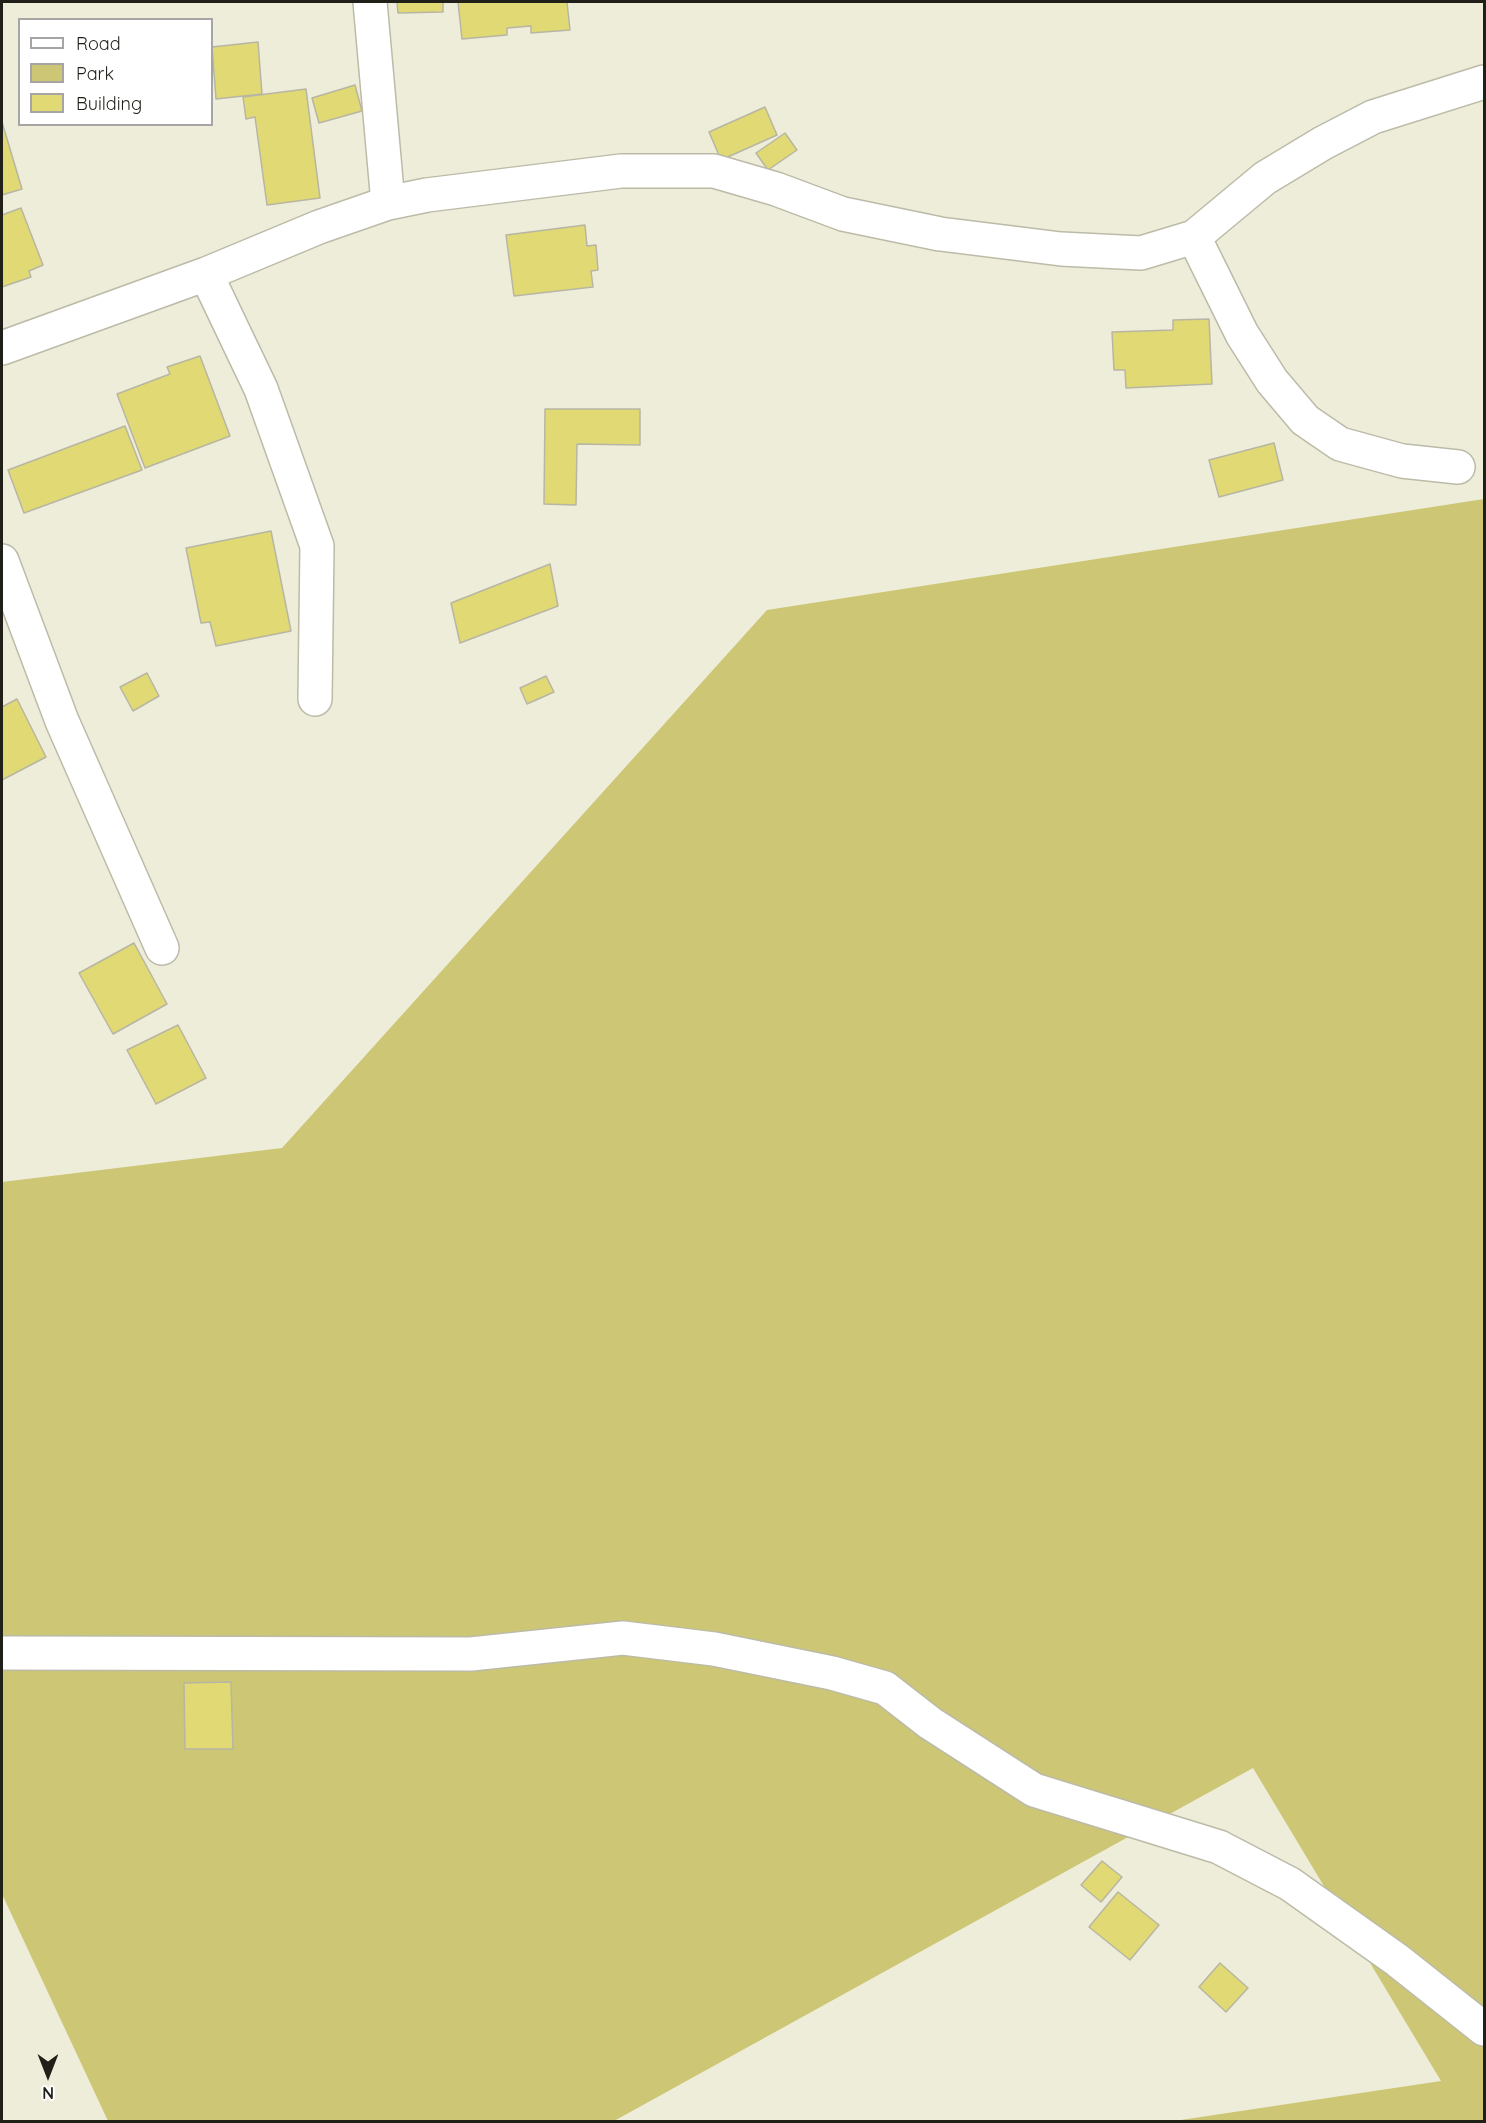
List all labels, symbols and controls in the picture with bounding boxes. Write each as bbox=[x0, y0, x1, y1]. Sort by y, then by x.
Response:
legend bbox=[18, 18, 213, 126]
text: Road bbox=[76, 32, 121, 55]
text: Park bbox=[76, 62, 114, 85]
text: Building bbox=[76, 92, 142, 115]
north arrow bbox=[18, 2045, 78, 2105]
text: N bbox=[42, 2083, 54, 2103]

